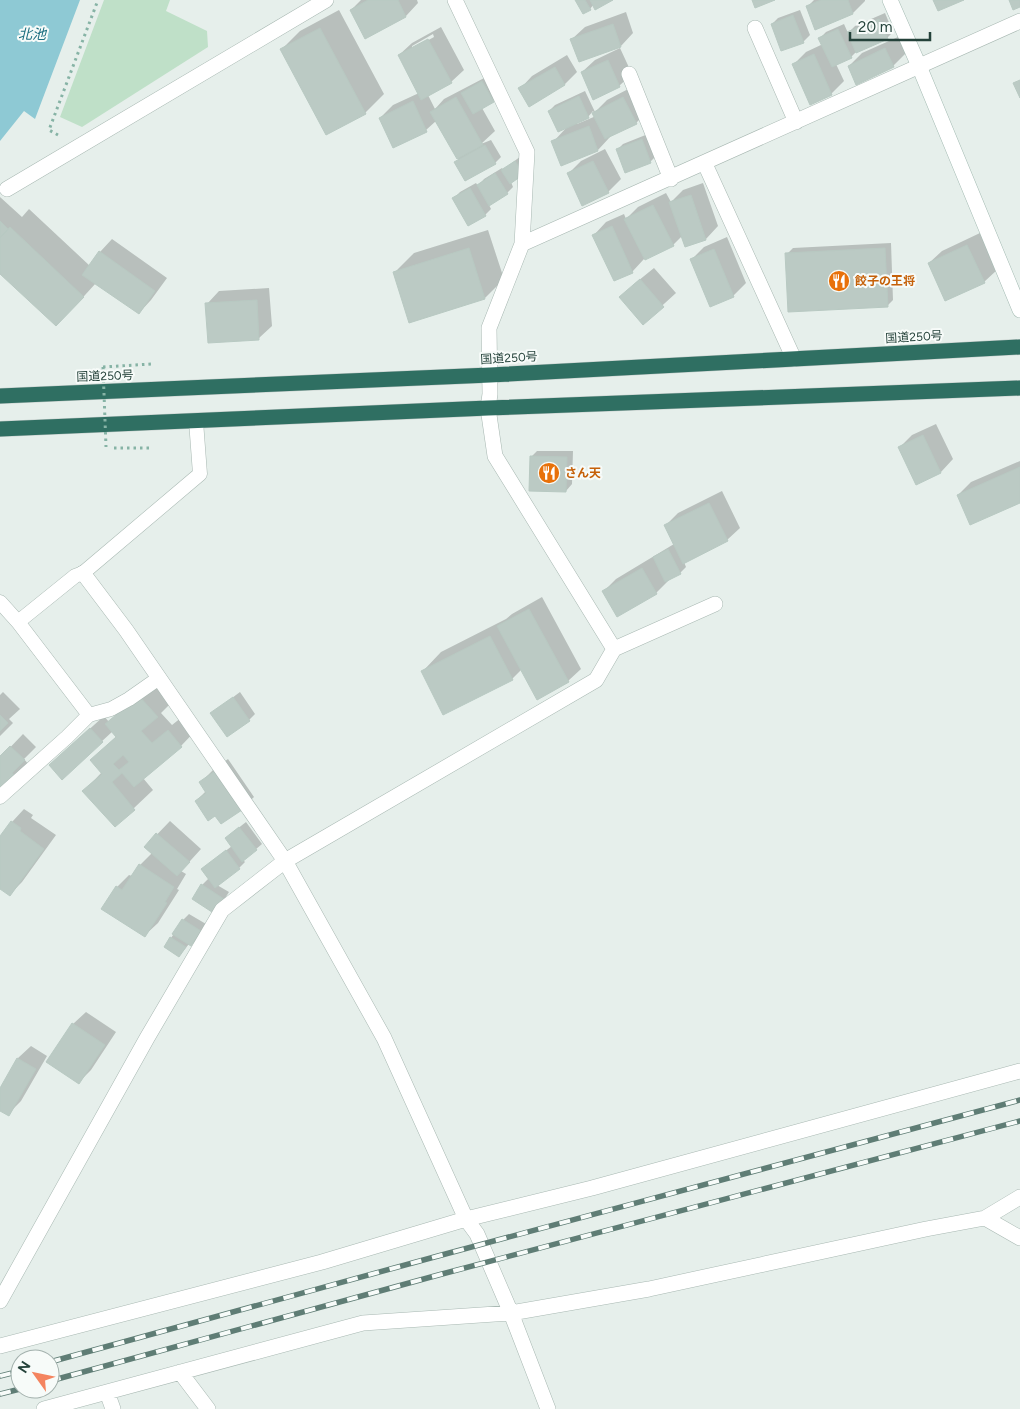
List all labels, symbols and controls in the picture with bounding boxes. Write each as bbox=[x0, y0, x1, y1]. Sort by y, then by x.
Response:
scale bar bbox=[850, 10, 930, 42]
text: 20 m bbox=[858, 18, 892, 36]
water label: 北池 bbox=[18, 26, 48, 43]
restaurant icon: 餃子の王将 bbox=[827, 269, 851, 293]
place label: 餃子の王将 bbox=[854, 274, 915, 288]
street label: 国道250号 bbox=[885, 329, 943, 345]
street label: 国道250号 bbox=[480, 350, 538, 366]
street label: 国道250号 bbox=[76, 368, 134, 384]
restaurant icon: さん天 bbox=[537, 461, 561, 485]
place label: さん天 bbox=[565, 466, 601, 480]
north arrow bbox=[10, 1349, 60, 1399]
text: N bbox=[14, 1358, 35, 1376]

